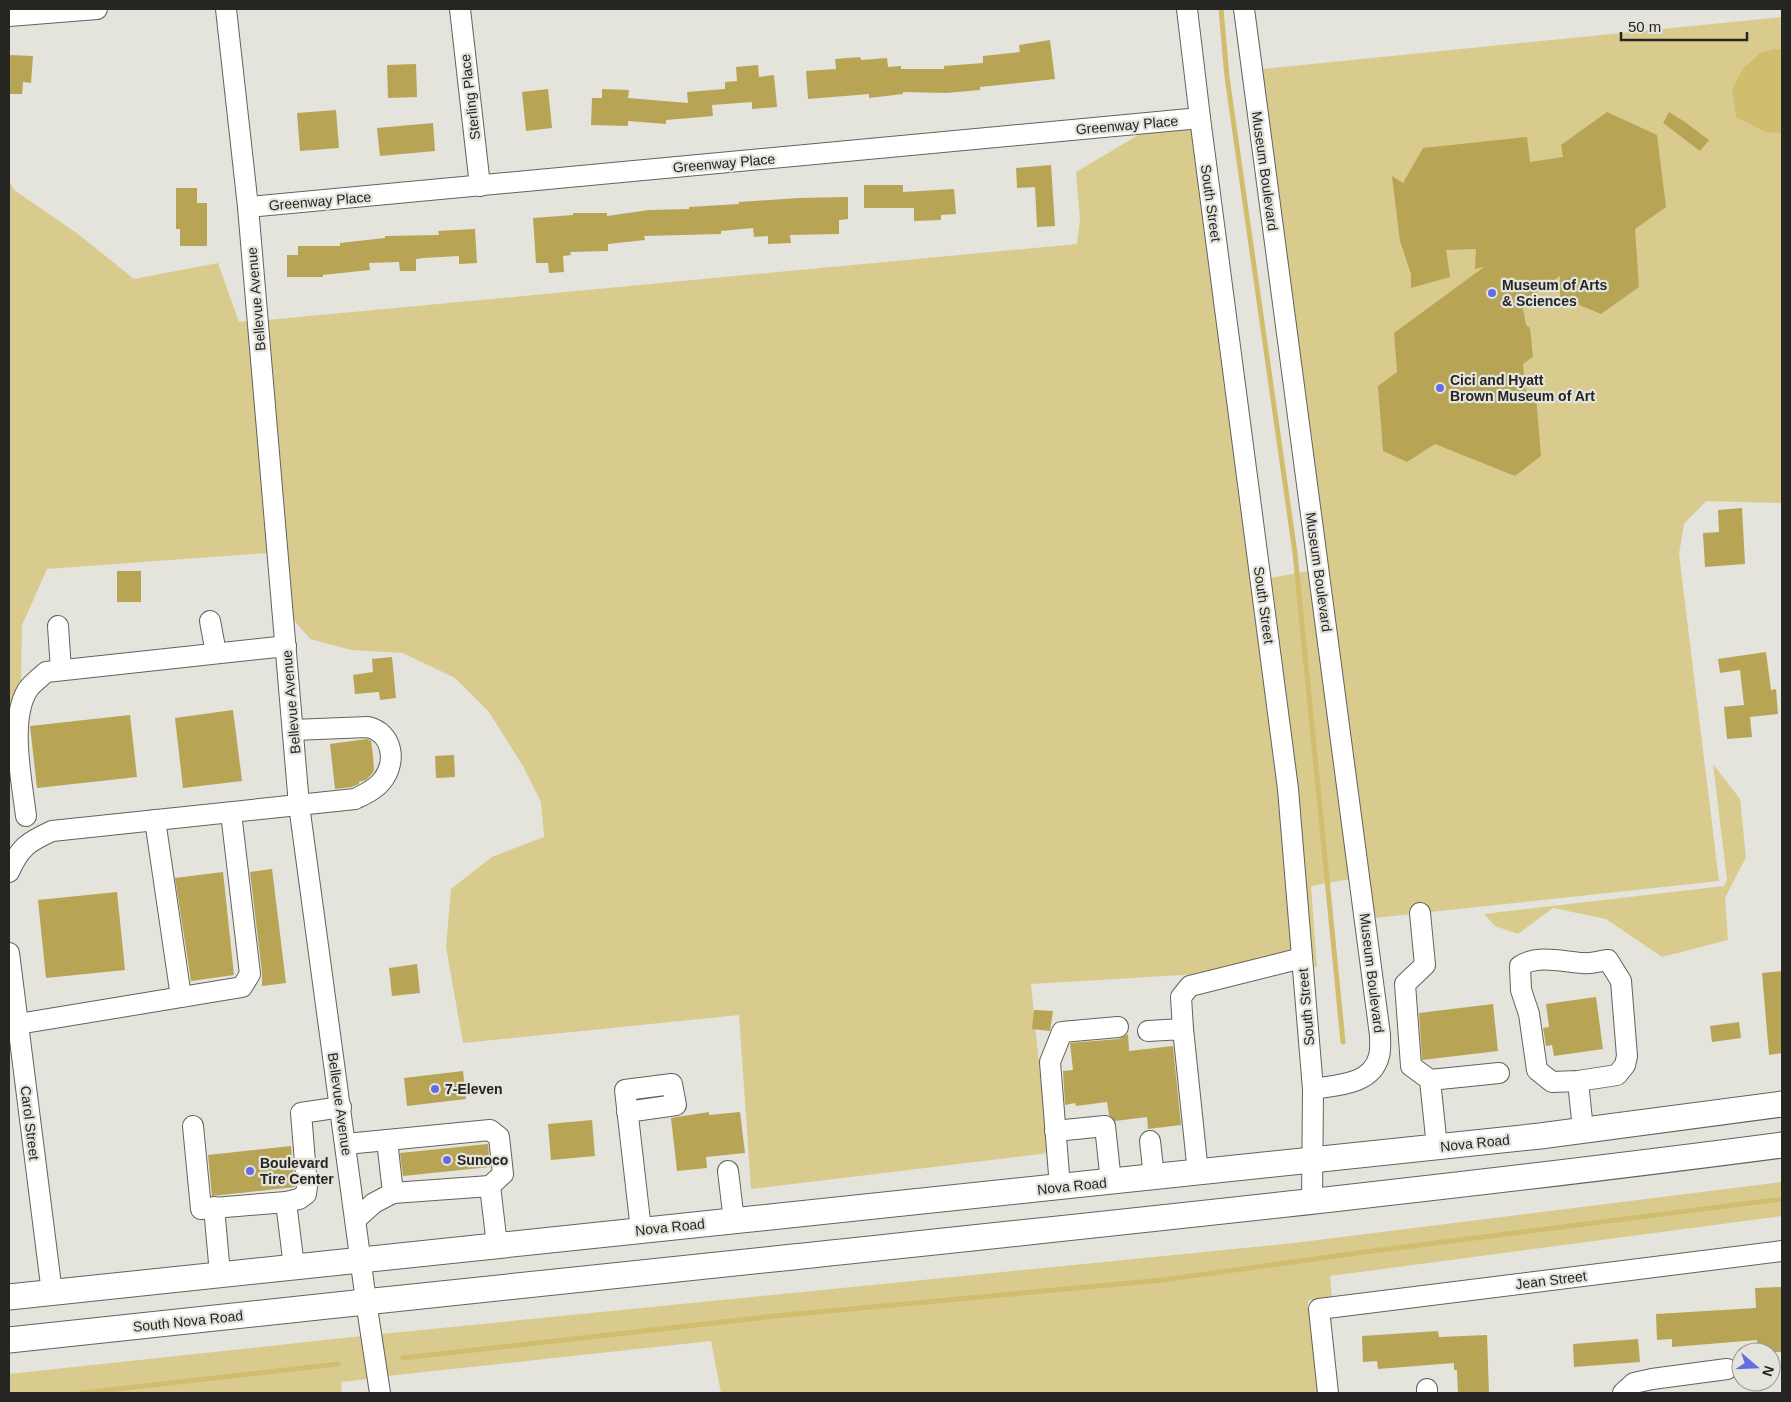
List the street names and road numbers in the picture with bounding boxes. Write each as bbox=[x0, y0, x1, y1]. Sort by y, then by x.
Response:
street label: Sterling Place bbox=[457, 53, 483, 141]
street label: Museum Boulevard bbox=[1249, 110, 1281, 232]
street label: Greenway Place bbox=[1075, 113, 1179, 137]
street label: Greenway Place bbox=[672, 151, 776, 175]
street label: South Street bbox=[1198, 163, 1224, 243]
street label: Greenway Place bbox=[268, 189, 372, 213]
street label: Bellevue Avenue bbox=[243, 246, 269, 352]
street label: Museum Boulevard bbox=[1303, 511, 1335, 633]
street label: South Street bbox=[1251, 565, 1277, 645]
street label: Bellevue Avenue bbox=[278, 649, 304, 755]
street label: Museum Boulevard bbox=[1357, 912, 1387, 1034]
street label: South Street bbox=[1295, 967, 1317, 1046]
street label: Bellevue Avenue bbox=[325, 1051, 355, 1157]
street label: Carol Street bbox=[18, 1085, 43, 1161]
street label: Nova Road bbox=[1439, 1131, 1511, 1155]
street label: Nova Road bbox=[1036, 1174, 1108, 1198]
street label: Nova Road bbox=[634, 1215, 706, 1239]
street label: Jean Street bbox=[1514, 1268, 1588, 1292]
street label: South Nova Road bbox=[132, 1307, 244, 1335]

